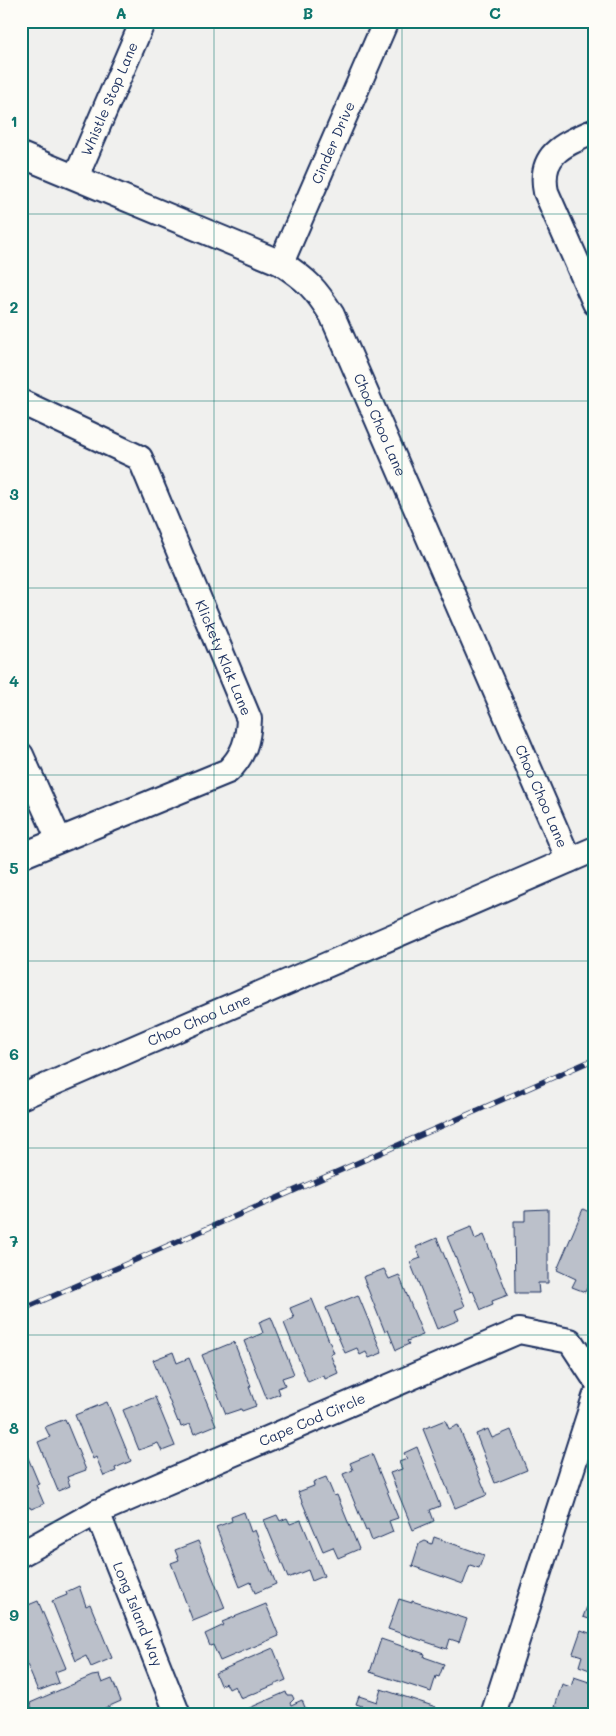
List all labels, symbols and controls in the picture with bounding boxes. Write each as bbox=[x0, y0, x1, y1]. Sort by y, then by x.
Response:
text: A bbox=[115, 2, 127, 23]
text: B bbox=[303, 2, 313, 23]
text: C bbox=[489, 2, 501, 23]
street label: Whistle Stop Lane bbox=[76, 39, 142, 159]
street label: Cinder Drive bbox=[306, 98, 359, 187]
text: 1 bbox=[10, 110, 18, 131]
text: 2 bbox=[10, 296, 19, 317]
street label: Choo Choo Lane bbox=[349, 370, 411, 479]
text: 3 bbox=[9, 483, 19, 504]
street label: Klickety Klak Lane bbox=[191, 597, 257, 718]
text: 4 bbox=[9, 670, 19, 691]
street label: Choo Choo Lane bbox=[511, 742, 573, 851]
text: 5 bbox=[9, 857, 19, 878]
street label: Choo Choo Lane bbox=[144, 989, 253, 1050]
text: 6 bbox=[9, 1043, 19, 1064]
text: 7 bbox=[10, 1230, 19, 1251]
street label: Cape Cod Circle bbox=[256, 1388, 368, 1450]
text: 8 bbox=[9, 1417, 19, 1438]
street label: Long Island Way bbox=[109, 1559, 168, 1669]
text: 9 bbox=[9, 1604, 19, 1625]

